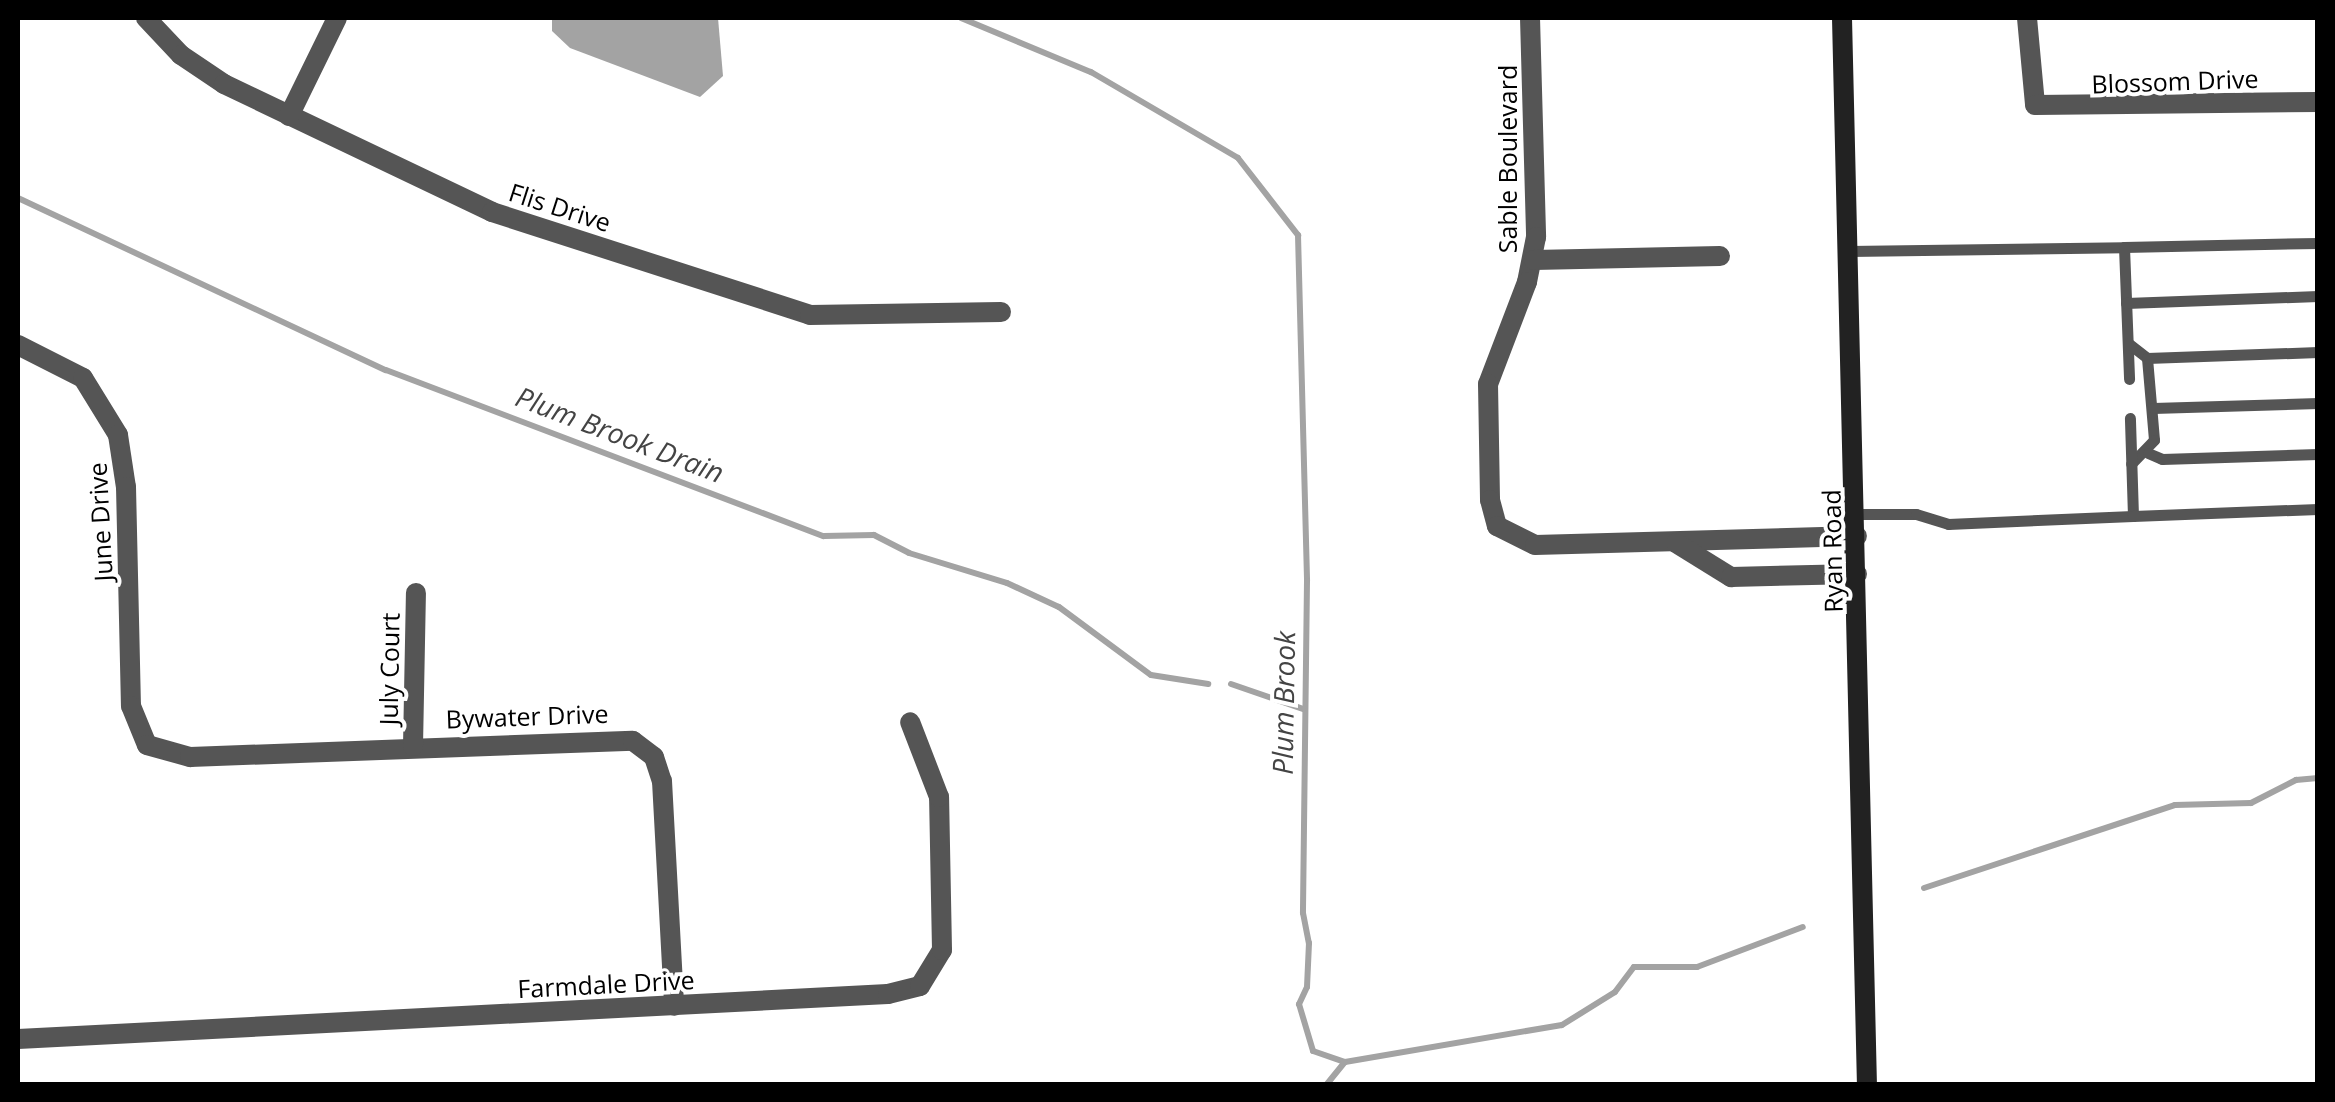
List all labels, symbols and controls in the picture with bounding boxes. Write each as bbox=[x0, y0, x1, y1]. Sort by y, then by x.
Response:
street label: Blossom Drive bbox=[2091, 63, 2259, 99]
street label: Sable Boulevard bbox=[1492, 65, 1522, 253]
street label: Flis Drive bbox=[505, 176, 615, 238]
water label: Plum Brook Drain bbox=[511, 379, 729, 489]
street label: June Drive bbox=[82, 462, 118, 582]
street label: Ryan Road bbox=[1816, 489, 1848, 613]
street label: July Court bbox=[373, 612, 405, 726]
water label: Plum Brook bbox=[1265, 631, 1301, 775]
street label: Bywater Drive bbox=[445, 698, 609, 734]
street label: Farmdale Drive bbox=[517, 964, 695, 1004]

